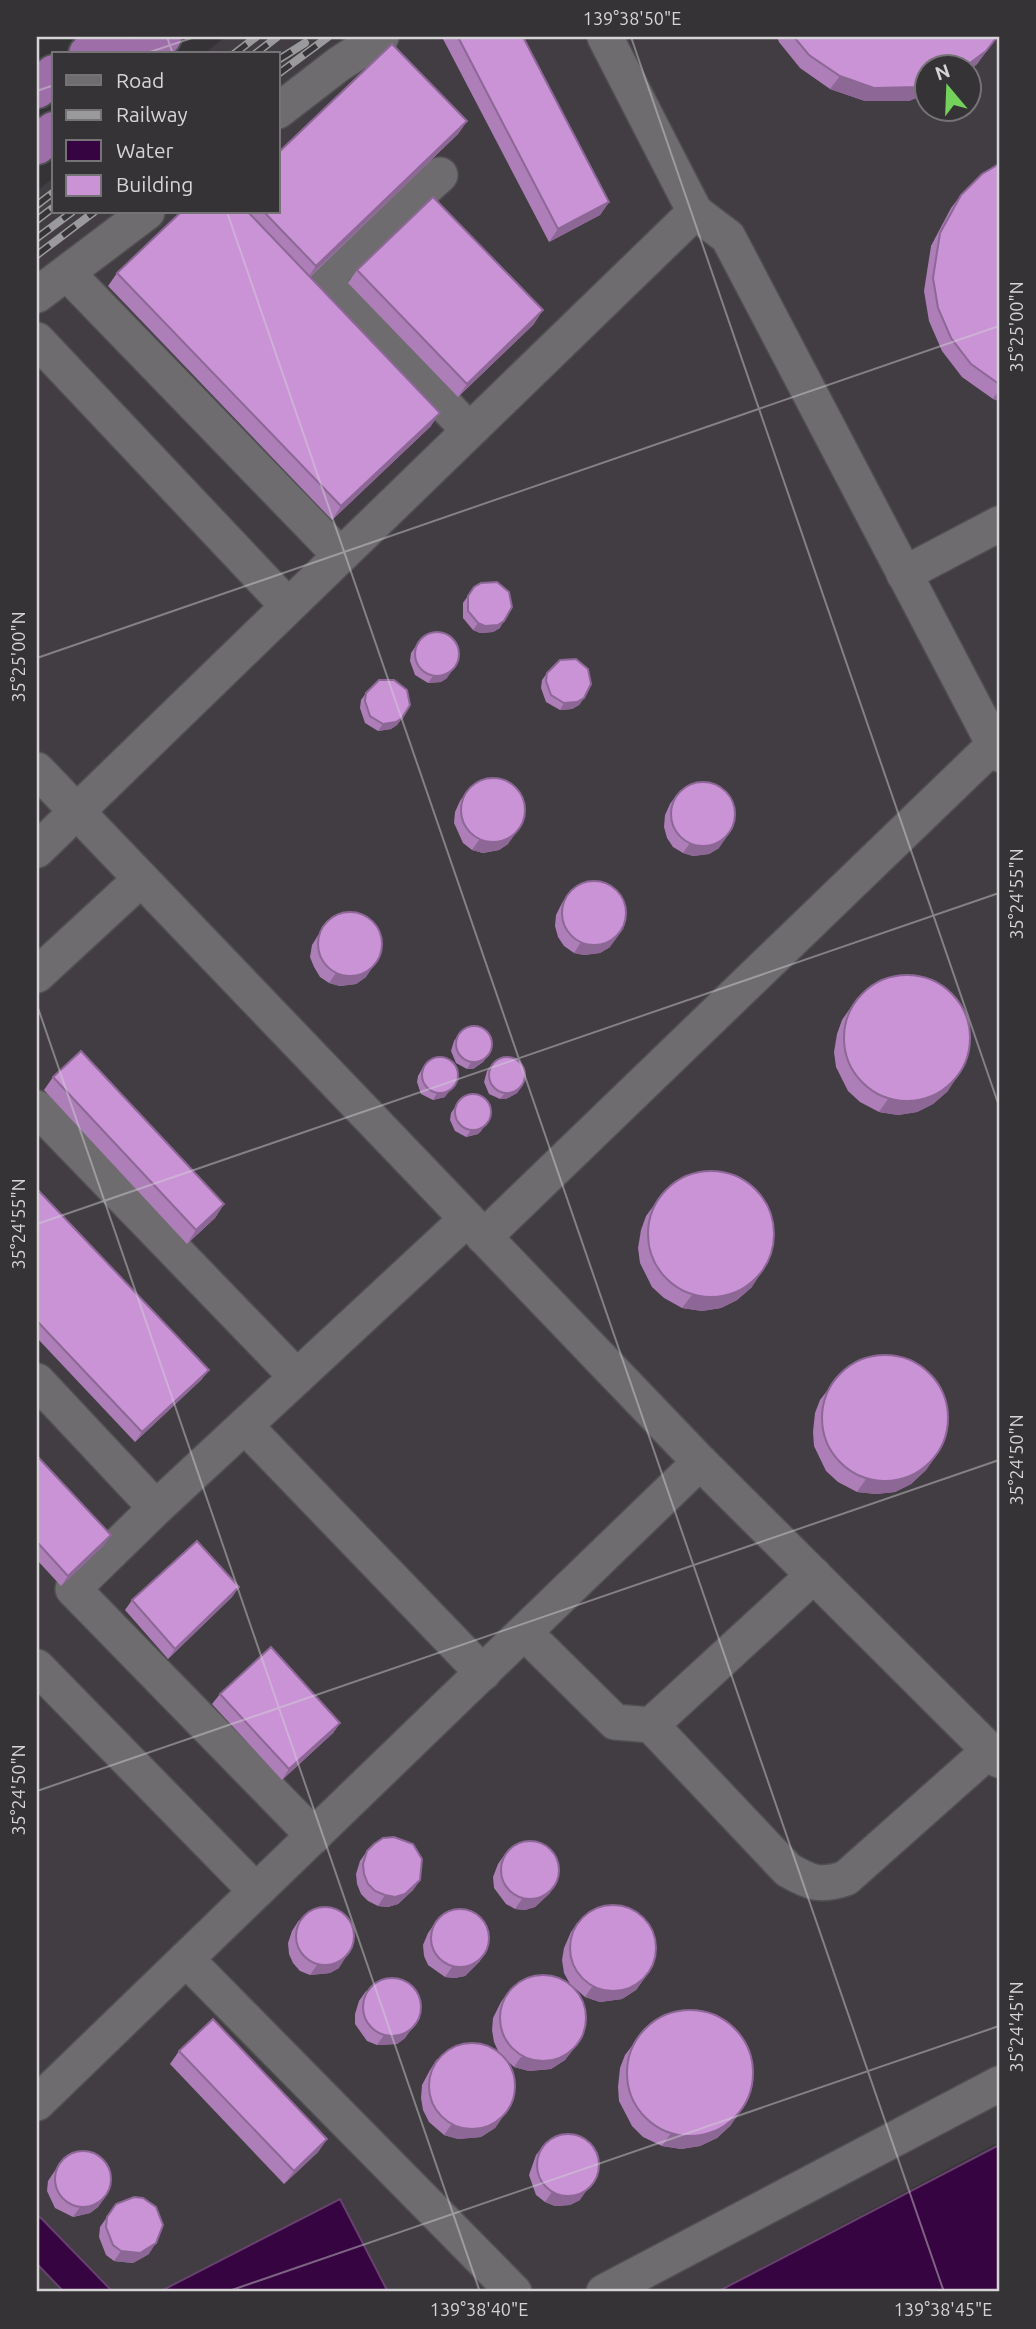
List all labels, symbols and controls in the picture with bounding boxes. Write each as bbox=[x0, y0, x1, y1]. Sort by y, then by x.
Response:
text: 139°38'50"E bbox=[583, 8, 681, 28]
legend bbox=[52, 52, 280, 214]
north arrow bbox=[914, 52, 984, 122]
text: N bbox=[932, 59, 953, 85]
text: Road bbox=[116, 68, 164, 92]
text: Railway bbox=[116, 102, 188, 126]
text: Water bbox=[116, 138, 174, 162]
text: Building bbox=[116, 172, 193, 196]
text: 35°25'00"N bbox=[1006, 281, 1026, 373]
text: 35°25'00"N bbox=[8, 611, 28, 703]
text: 35°24'55"N bbox=[1006, 848, 1026, 940]
text: 35°24'55"N bbox=[8, 1178, 28, 1270]
text: 35°24'50"N bbox=[1006, 1414, 1026, 1506]
text: 35°24'50"N bbox=[8, 1744, 28, 1836]
text: 35°24'45"N bbox=[1006, 1981, 1026, 2073]
text: 139°38'40"E bbox=[430, 2299, 528, 2319]
text: 139°38'45"E bbox=[894, 2299, 992, 2319]

